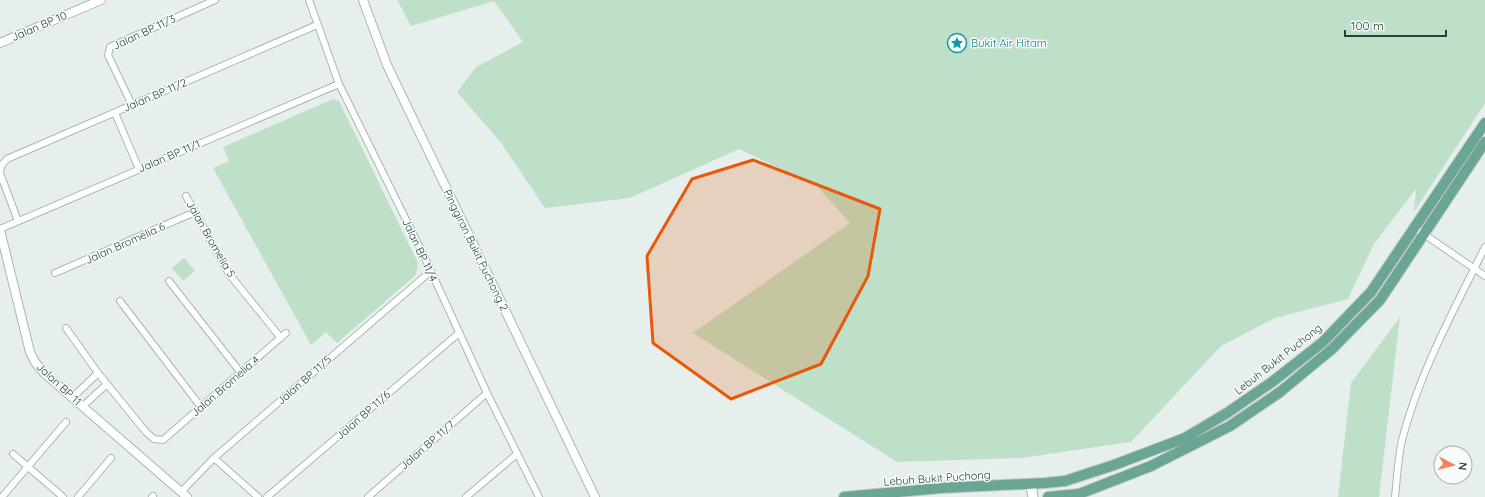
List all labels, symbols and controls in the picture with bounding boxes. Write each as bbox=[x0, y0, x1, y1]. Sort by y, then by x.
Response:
street label: Jalan BP 10 bbox=[9, 8, 69, 44]
street label: Jalan BP 11/3 bbox=[110, 11, 178, 53]
scale bar bbox=[1345, 12, 1446, 38]
text: 100 m bbox=[1351, 18, 1384, 33]
place icon: Bukit Air Hitam bbox=[946, 32, 968, 54]
place label: Bukit Air Hitam bbox=[971, 36, 1047, 50]
street label: Jalan BP 11/2 bbox=[121, 75, 189, 115]
street label: Jalan BP 11/1 bbox=[136, 137, 202, 175]
street label: Pinggiran Bukit Puchong 2 bbox=[440, 187, 512, 313]
street label: Jalan Bromelia 5 bbox=[183, 198, 239, 280]
street label: Jalan BP 11/4 bbox=[399, 216, 441, 284]
street label: Jalan Bromelia 6 bbox=[83, 219, 167, 267]
street label: Lebuh Bukit Puchong bbox=[1231, 320, 1325, 398]
street label: Jalan Bromelia 4 bbox=[188, 352, 262, 419]
street label: Jalan BP 11/5 bbox=[274, 352, 334, 408]
street label: Jalan BP 11 bbox=[34, 360, 84, 408]
street label: Jalan BP 11/6 bbox=[333, 387, 393, 443]
street label: Jalan BP 11/7 bbox=[397, 417, 457, 473]
north arrow bbox=[1433, 445, 1473, 485]
text: N bbox=[1455, 461, 1470, 471]
street label: Lebuh Bukit Puchong bbox=[883, 467, 991, 489]

